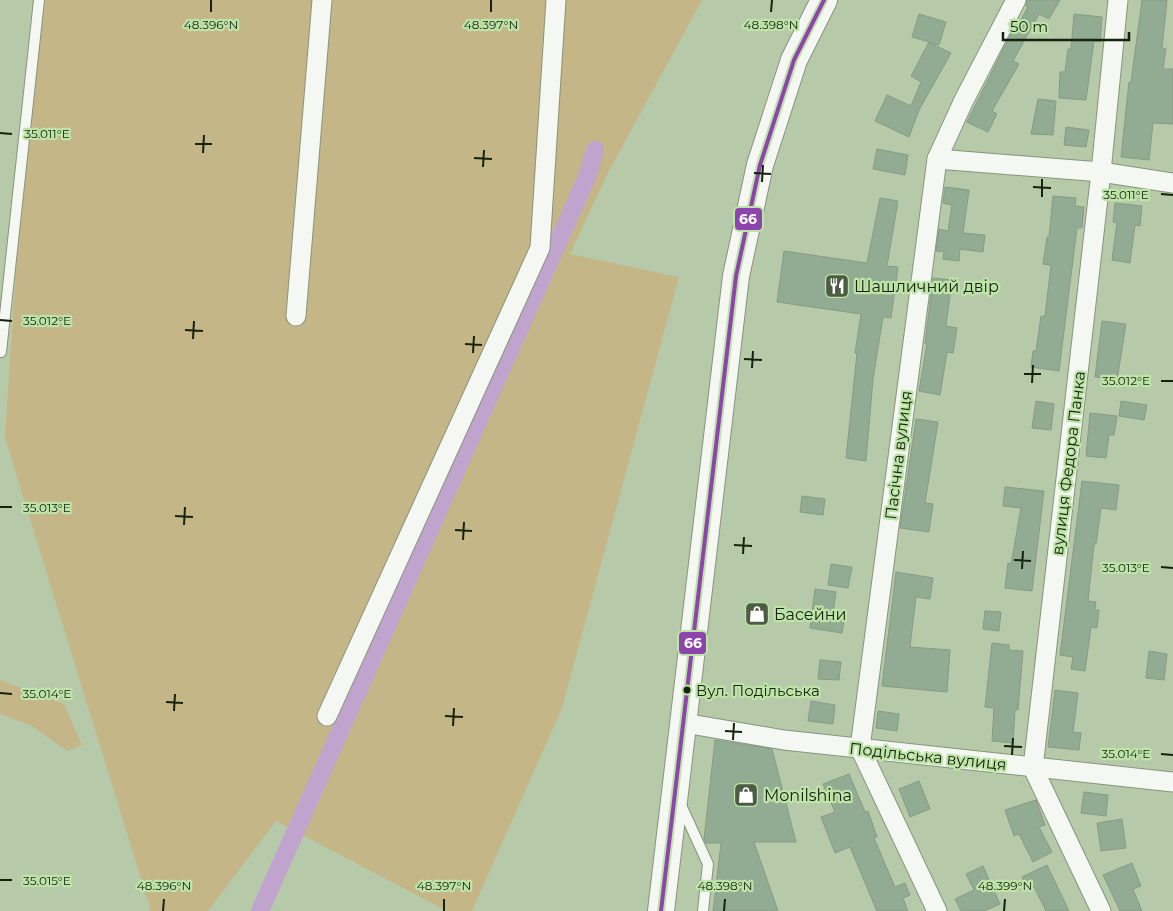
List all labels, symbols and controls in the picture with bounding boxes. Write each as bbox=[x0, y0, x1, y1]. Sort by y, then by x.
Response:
scale bar bbox=[1003, 10, 1129, 42]
text: 48.396°N bbox=[184, 17, 238, 32]
text: 48.397°N bbox=[464, 17, 518, 32]
text: 48.398°N bbox=[743, 17, 799, 32]
text: 50 m bbox=[1010, 17, 1048, 36]
text: 35.011°E bbox=[24, 126, 70, 141]
text: 35.011°E bbox=[1103, 187, 1149, 202]
line badge: 66 bbox=[734, 207, 763, 231]
text: 66 bbox=[739, 210, 757, 228]
restaurant icon: Шашличний двір bbox=[824, 273, 850, 299]
place label: Шашличний двір bbox=[854, 277, 999, 296]
text: 35.012°E bbox=[23, 313, 71, 328]
street label: вулиця Федора Панка bbox=[1048, 370, 1089, 556]
text: 35.012°E bbox=[1102, 373, 1150, 388]
street label: Пасічна вулиця bbox=[881, 389, 916, 521]
text: 35.013°E bbox=[23, 500, 71, 515]
text: 35.013°E bbox=[1102, 560, 1150, 575]
shop icon: Басейни bbox=[744, 601, 770, 627]
place label: Басейни bbox=[774, 605, 847, 624]
line badge: 66 bbox=[678, 631, 707, 655]
text: 66 bbox=[684, 634, 702, 652]
place label: Вул. Подільська bbox=[696, 681, 820, 700]
marker: Вул. Подільська bbox=[682, 685, 692, 695]
text: 35.014°E bbox=[23, 686, 71, 701]
street label: Подільська вулиця bbox=[848, 739, 1007, 774]
text: 35.014°E bbox=[1102, 746, 1150, 761]
shop icon: Monilshina bbox=[733, 782, 759, 808]
place label: Monilshina bbox=[764, 786, 852, 805]
text: 35.015°E bbox=[23, 873, 71, 888]
text: 48.396°N bbox=[137, 878, 191, 893]
text: 48.397°N bbox=[417, 878, 471, 893]
text: 48.398°N bbox=[697, 878, 753, 893]
text: 48.399°N bbox=[978, 878, 1032, 893]

